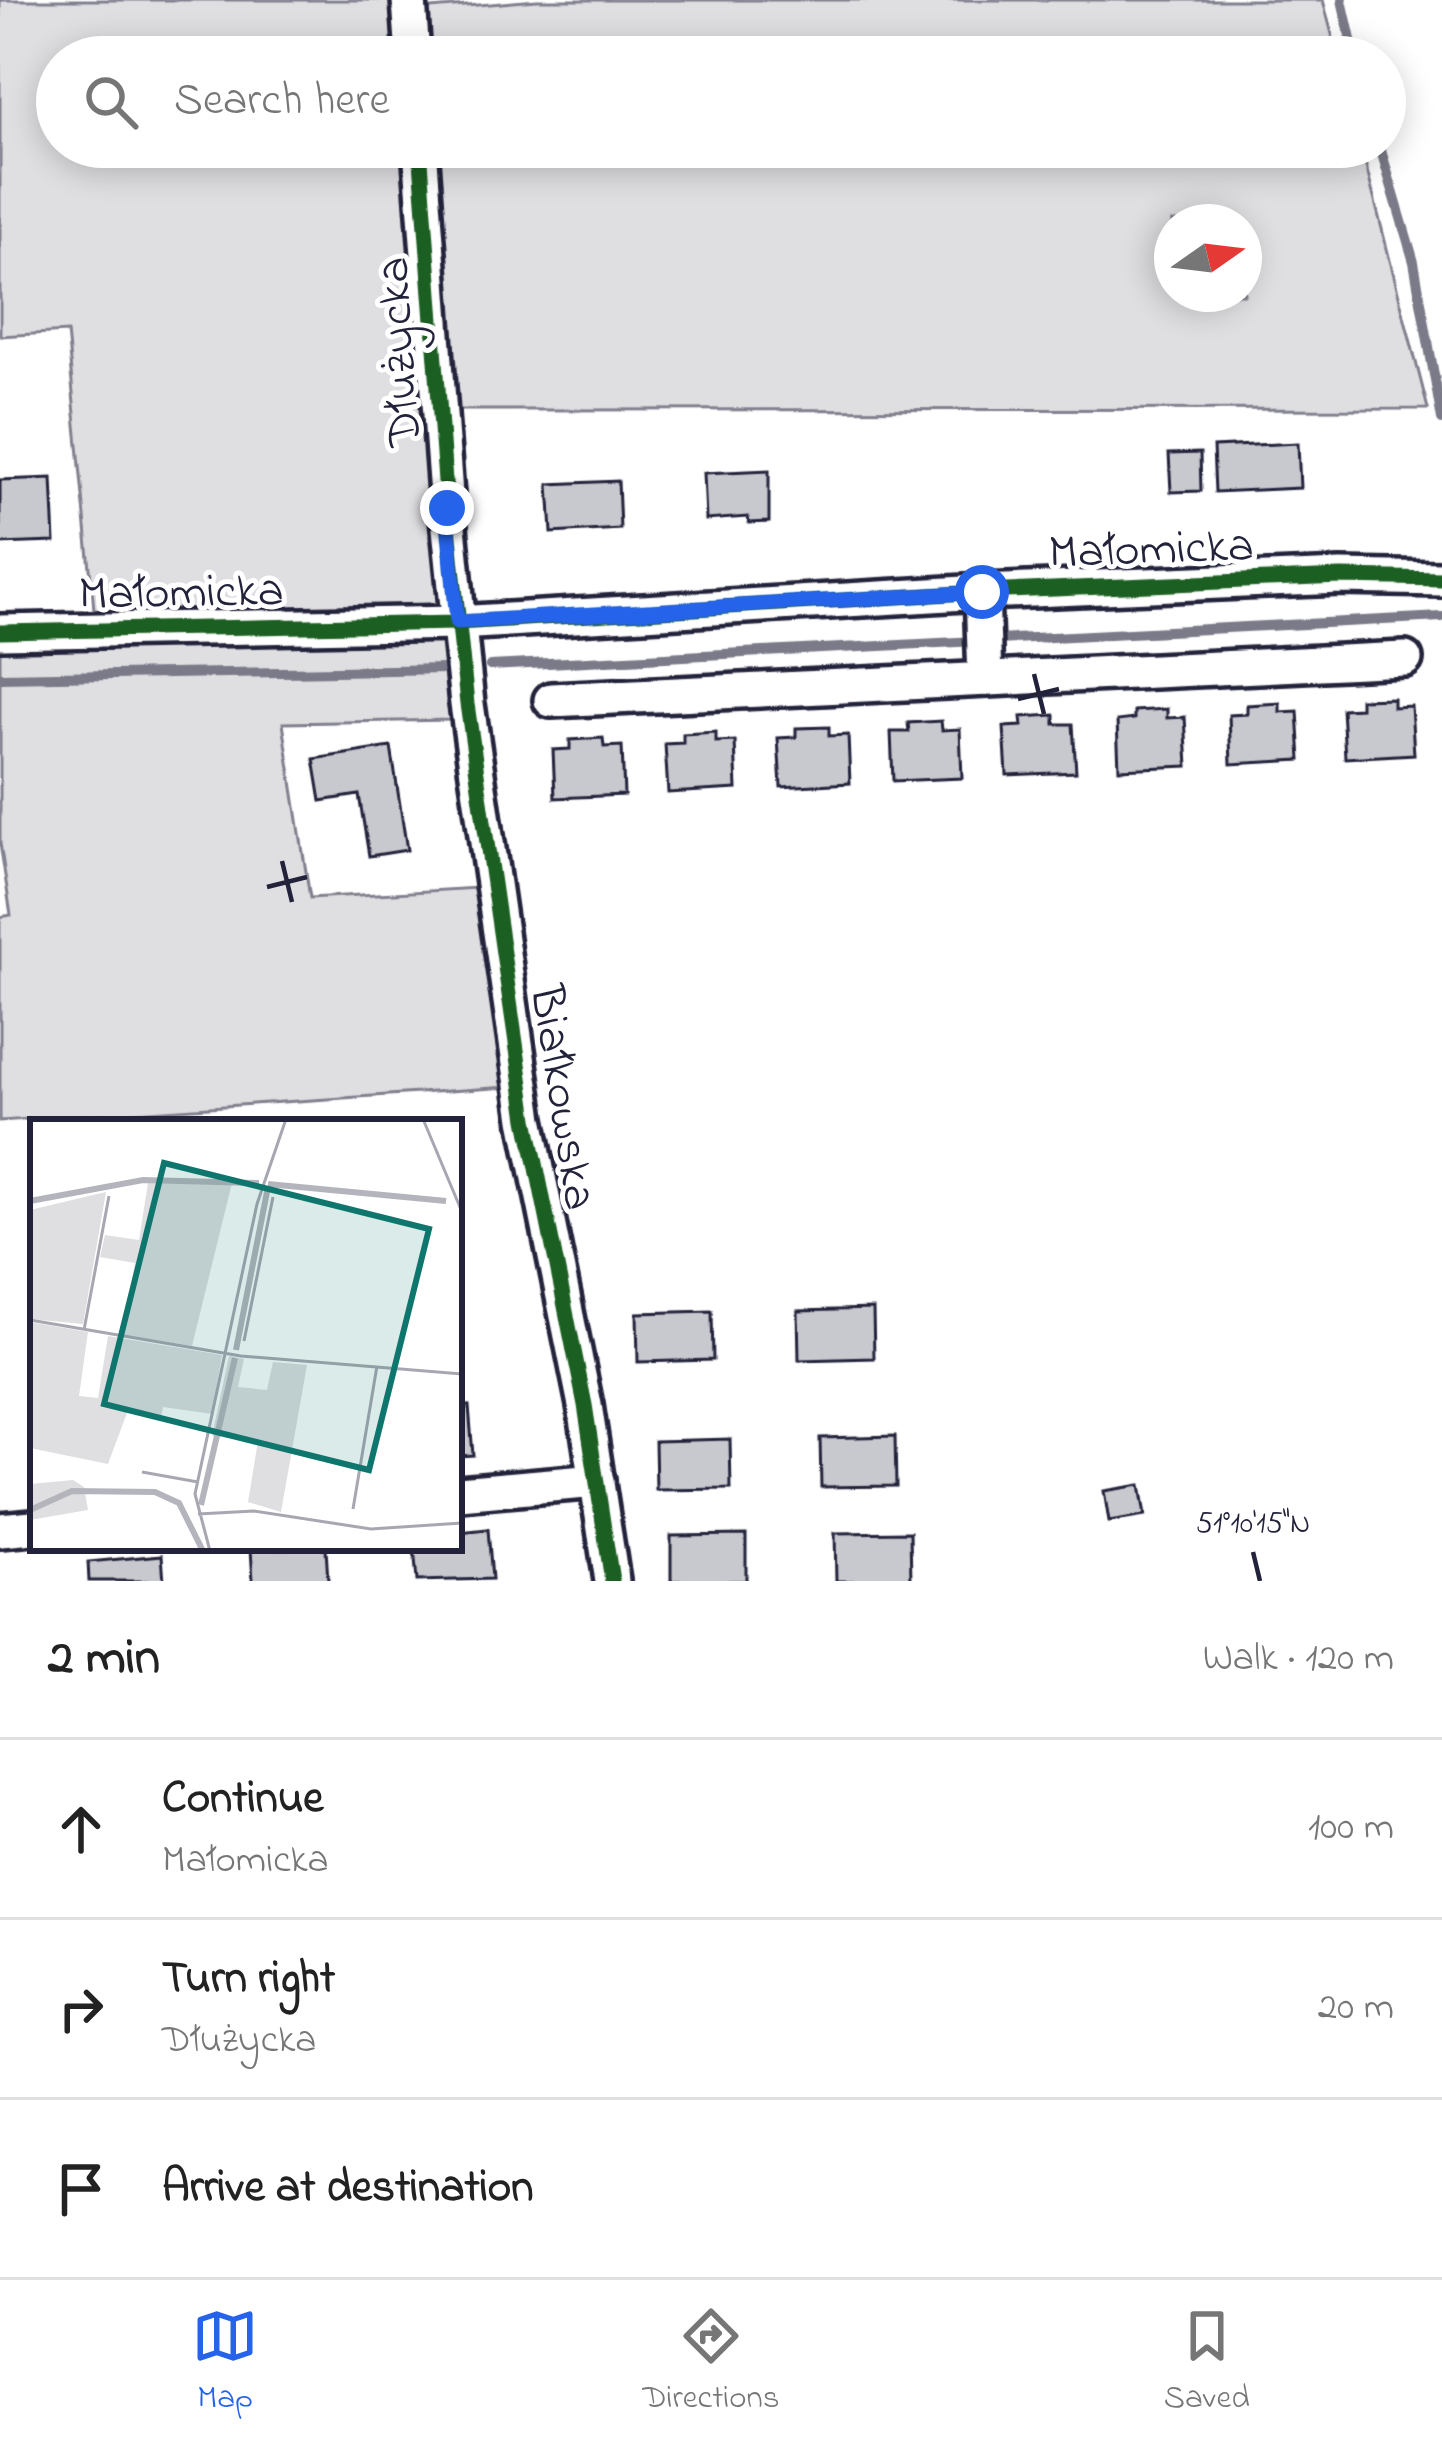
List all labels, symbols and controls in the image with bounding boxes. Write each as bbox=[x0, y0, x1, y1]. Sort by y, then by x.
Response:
search box bbox=[36, 36, 1406, 168]
icon: search bbox=[78, 69, 144, 135]
text: Search here bbox=[174, 69, 390, 135]
north arrow bbox=[1154, 204, 1262, 312]
street label: Dłużycka bbox=[359, 254, 443, 450]
route end bbox=[420, 481, 474, 535]
street label: Małomicka bbox=[1047, 512, 1255, 590]
street label: Małomicka bbox=[78, 557, 284, 631]
route start bbox=[955, 565, 1009, 619]
street label: Białkowska bbox=[509, 979, 613, 1215]
inset map bbox=[30, 1119, 462, 1551]
text: 51°10'15"N bbox=[1196, 1503, 1310, 1547]
text: 2 min bbox=[48, 1622, 160, 1697]
text: Walk · 120 m bbox=[1203, 1631, 1394, 1688]
text: Continue bbox=[162, 1767, 323, 1833]
icon: ahead bbox=[48, 1796, 114, 1862]
text: 100 m bbox=[1308, 1800, 1394, 1857]
text: Małomicka bbox=[162, 1833, 329, 1890]
text: Turn right bbox=[162, 1947, 335, 2013]
icon: right bbox=[48, 1976, 114, 2042]
text: 20 m bbox=[1318, 1980, 1394, 2037]
text: Dłużycka bbox=[162, 2013, 316, 2070]
icon: arrive bbox=[48, 2156, 114, 2222]
text: Arrive at destination bbox=[162, 2156, 533, 2222]
tab: Map bbox=[192, 2303, 258, 2423]
tab: Directions bbox=[642, 2303, 779, 2423]
tab: Saved bbox=[1164, 2303, 1250, 2423]

